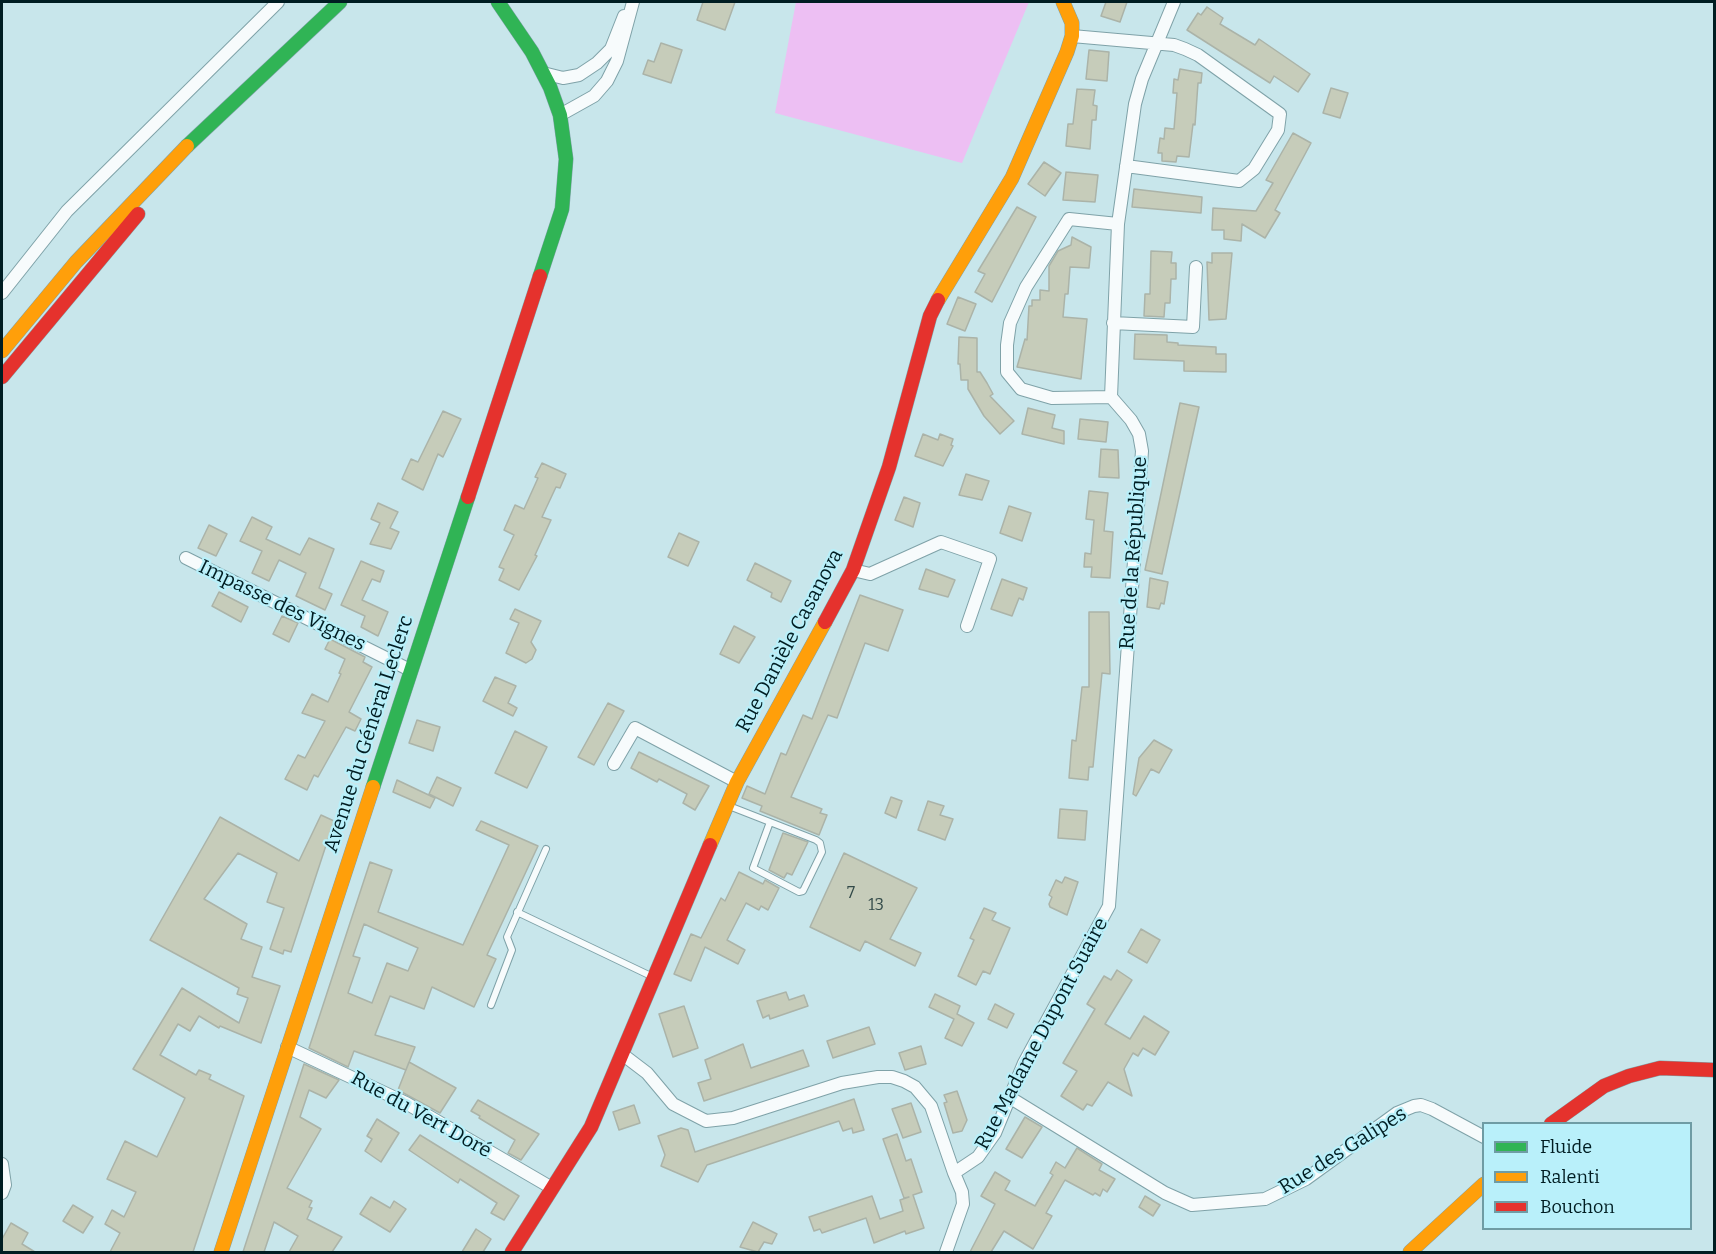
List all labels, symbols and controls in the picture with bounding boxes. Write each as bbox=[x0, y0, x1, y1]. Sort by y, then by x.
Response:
street label: Rue de la République bbox=[1115, 456, 1153, 650]
street label: Rue Danièle Casanova bbox=[731, 545, 849, 737]
street label: Impasse des Vignes bbox=[195, 555, 369, 657]
street label: Avenue du Général Leclerc bbox=[319, 612, 419, 856]
house number: 7 bbox=[847, 884, 855, 904]
house number: 13 bbox=[868, 896, 884, 916]
street label: Rue Madame Dupont Suaire bbox=[971, 914, 1113, 1154]
street label: Rue du Vert Doré bbox=[347, 1066, 495, 1164]
street label: Rue des Galipes bbox=[1275, 1102, 1411, 1200]
legend bbox=[1482, 1122, 1692, 1230]
text: Fluide bbox=[1540, 1136, 1592, 1158]
text: Ralenti bbox=[1540, 1166, 1600, 1188]
text: Bouchon bbox=[1540, 1196, 1615, 1218]

